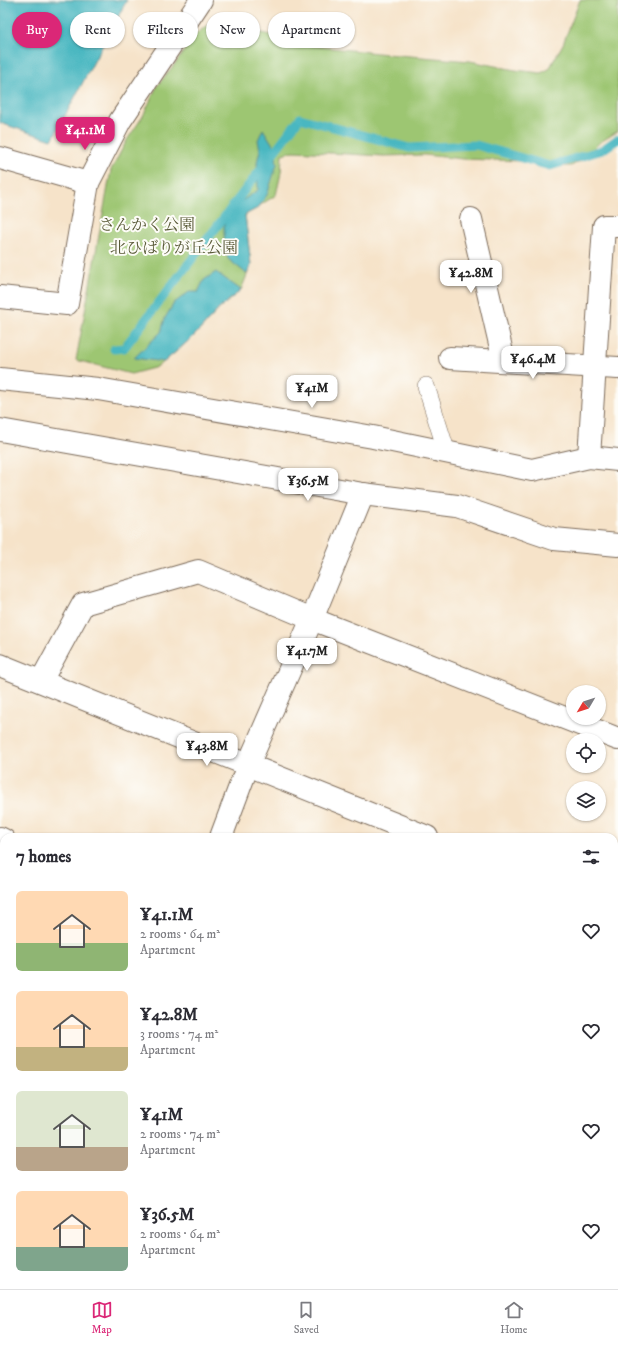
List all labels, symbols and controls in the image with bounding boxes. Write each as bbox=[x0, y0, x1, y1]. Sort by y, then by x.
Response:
chip: Buy bbox=[12, 12, 62, 48]
chip: Rent bbox=[70, 12, 125, 48]
chip: Filters bbox=[133, 12, 198, 48]
chip: New bbox=[206, 12, 260, 48]
chip: Apartment bbox=[268, 12, 355, 48]
pin: ¥41.1M bbox=[52, 117, 118, 151]
text: ¥41.1M bbox=[65, 122, 105, 138]
park label: さんかく公園 bbox=[99, 215, 195, 235]
park label: 北ひばりが丘公園 bbox=[110, 238, 238, 258]
pin: ¥42.8M bbox=[438, 260, 504, 294]
text: ¥42.8M bbox=[449, 265, 493, 281]
pin: ¥46.4M bbox=[500, 346, 566, 380]
text: ¥46.4M bbox=[510, 351, 556, 367]
pin: ¥41M bbox=[288, 375, 336, 409]
text: ¥41M bbox=[296, 380, 328, 396]
pin: ¥36.5M bbox=[275, 468, 341, 502]
text: ¥36.5M bbox=[287, 473, 329, 489]
pin: ¥41.7M bbox=[274, 638, 340, 672]
text: ¥41.7M bbox=[286, 643, 328, 659]
north arrow bbox=[566, 685, 606, 725]
map controls bbox=[566, 685, 606, 821]
pin: ¥43.8M bbox=[174, 733, 240, 767]
button: locate bbox=[566, 733, 606, 773]
text: ¥43.8M bbox=[186, 738, 228, 754]
button: layers bbox=[566, 781, 606, 821]
text: 7 homes bbox=[16, 846, 71, 868]
icon: filters bbox=[580, 846, 602, 868]
text: ¥41.1M bbox=[140, 904, 193, 926]
icon: home bbox=[48, 907, 96, 955]
icon: heart bbox=[580, 920, 602, 942]
text: 2 rooms · 64 m² bbox=[140, 926, 220, 942]
text: Apartment bbox=[140, 942, 195, 958]
text: ¥42.8M bbox=[140, 1004, 198, 1026]
icon: home bbox=[48, 1007, 96, 1055]
icon: heart bbox=[580, 1020, 602, 1042]
text: 3 rooms · 74 m² bbox=[140, 1026, 218, 1042]
text: Apartment bbox=[140, 1042, 195, 1058]
text: ¥41M bbox=[140, 1104, 183, 1126]
icon: home bbox=[48, 1107, 96, 1155]
icon: heart bbox=[580, 1120, 602, 1142]
text: 2 rooms · 74 m² bbox=[140, 1126, 220, 1142]
text: Apartment bbox=[140, 1142, 195, 1158]
text: ¥36.5M bbox=[140, 1204, 194, 1226]
icon: home bbox=[48, 1207, 96, 1255]
icon: heart bbox=[580, 1220, 602, 1242]
text: 2 rooms · 64 m² bbox=[140, 1226, 220, 1242]
text: Apartment bbox=[140, 1242, 195, 1258]
tab: Map bbox=[91, 1299, 113, 1337]
tab: Saved bbox=[294, 1299, 319, 1337]
tab: Home bbox=[500, 1299, 527, 1337]

